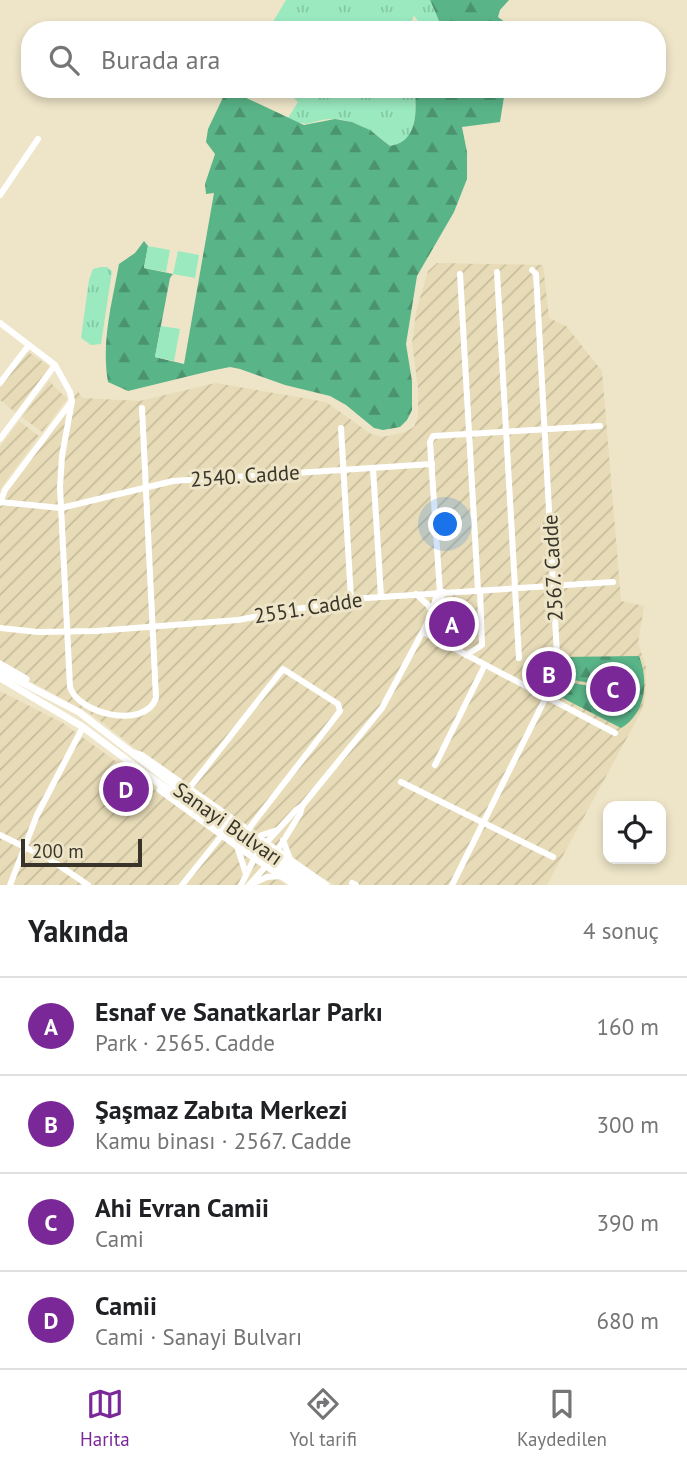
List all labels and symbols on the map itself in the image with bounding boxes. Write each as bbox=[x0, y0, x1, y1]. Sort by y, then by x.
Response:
street label: 2540. Cadde bbox=[189, 458, 301, 493]
your location bbox=[428, 507, 462, 541]
street label: 2567. Cadde bbox=[536, 514, 569, 622]
street label: 2551. Cadde bbox=[252, 586, 364, 629]
pin: A bbox=[429, 598, 475, 650]
pin: B bbox=[526, 648, 572, 700]
pin: C bbox=[590, 663, 636, 715]
pin: D bbox=[103, 763, 149, 815]
street label: Sanayi Bulvarı bbox=[168, 776, 288, 871]
scale bar bbox=[21, 836, 142, 868]

